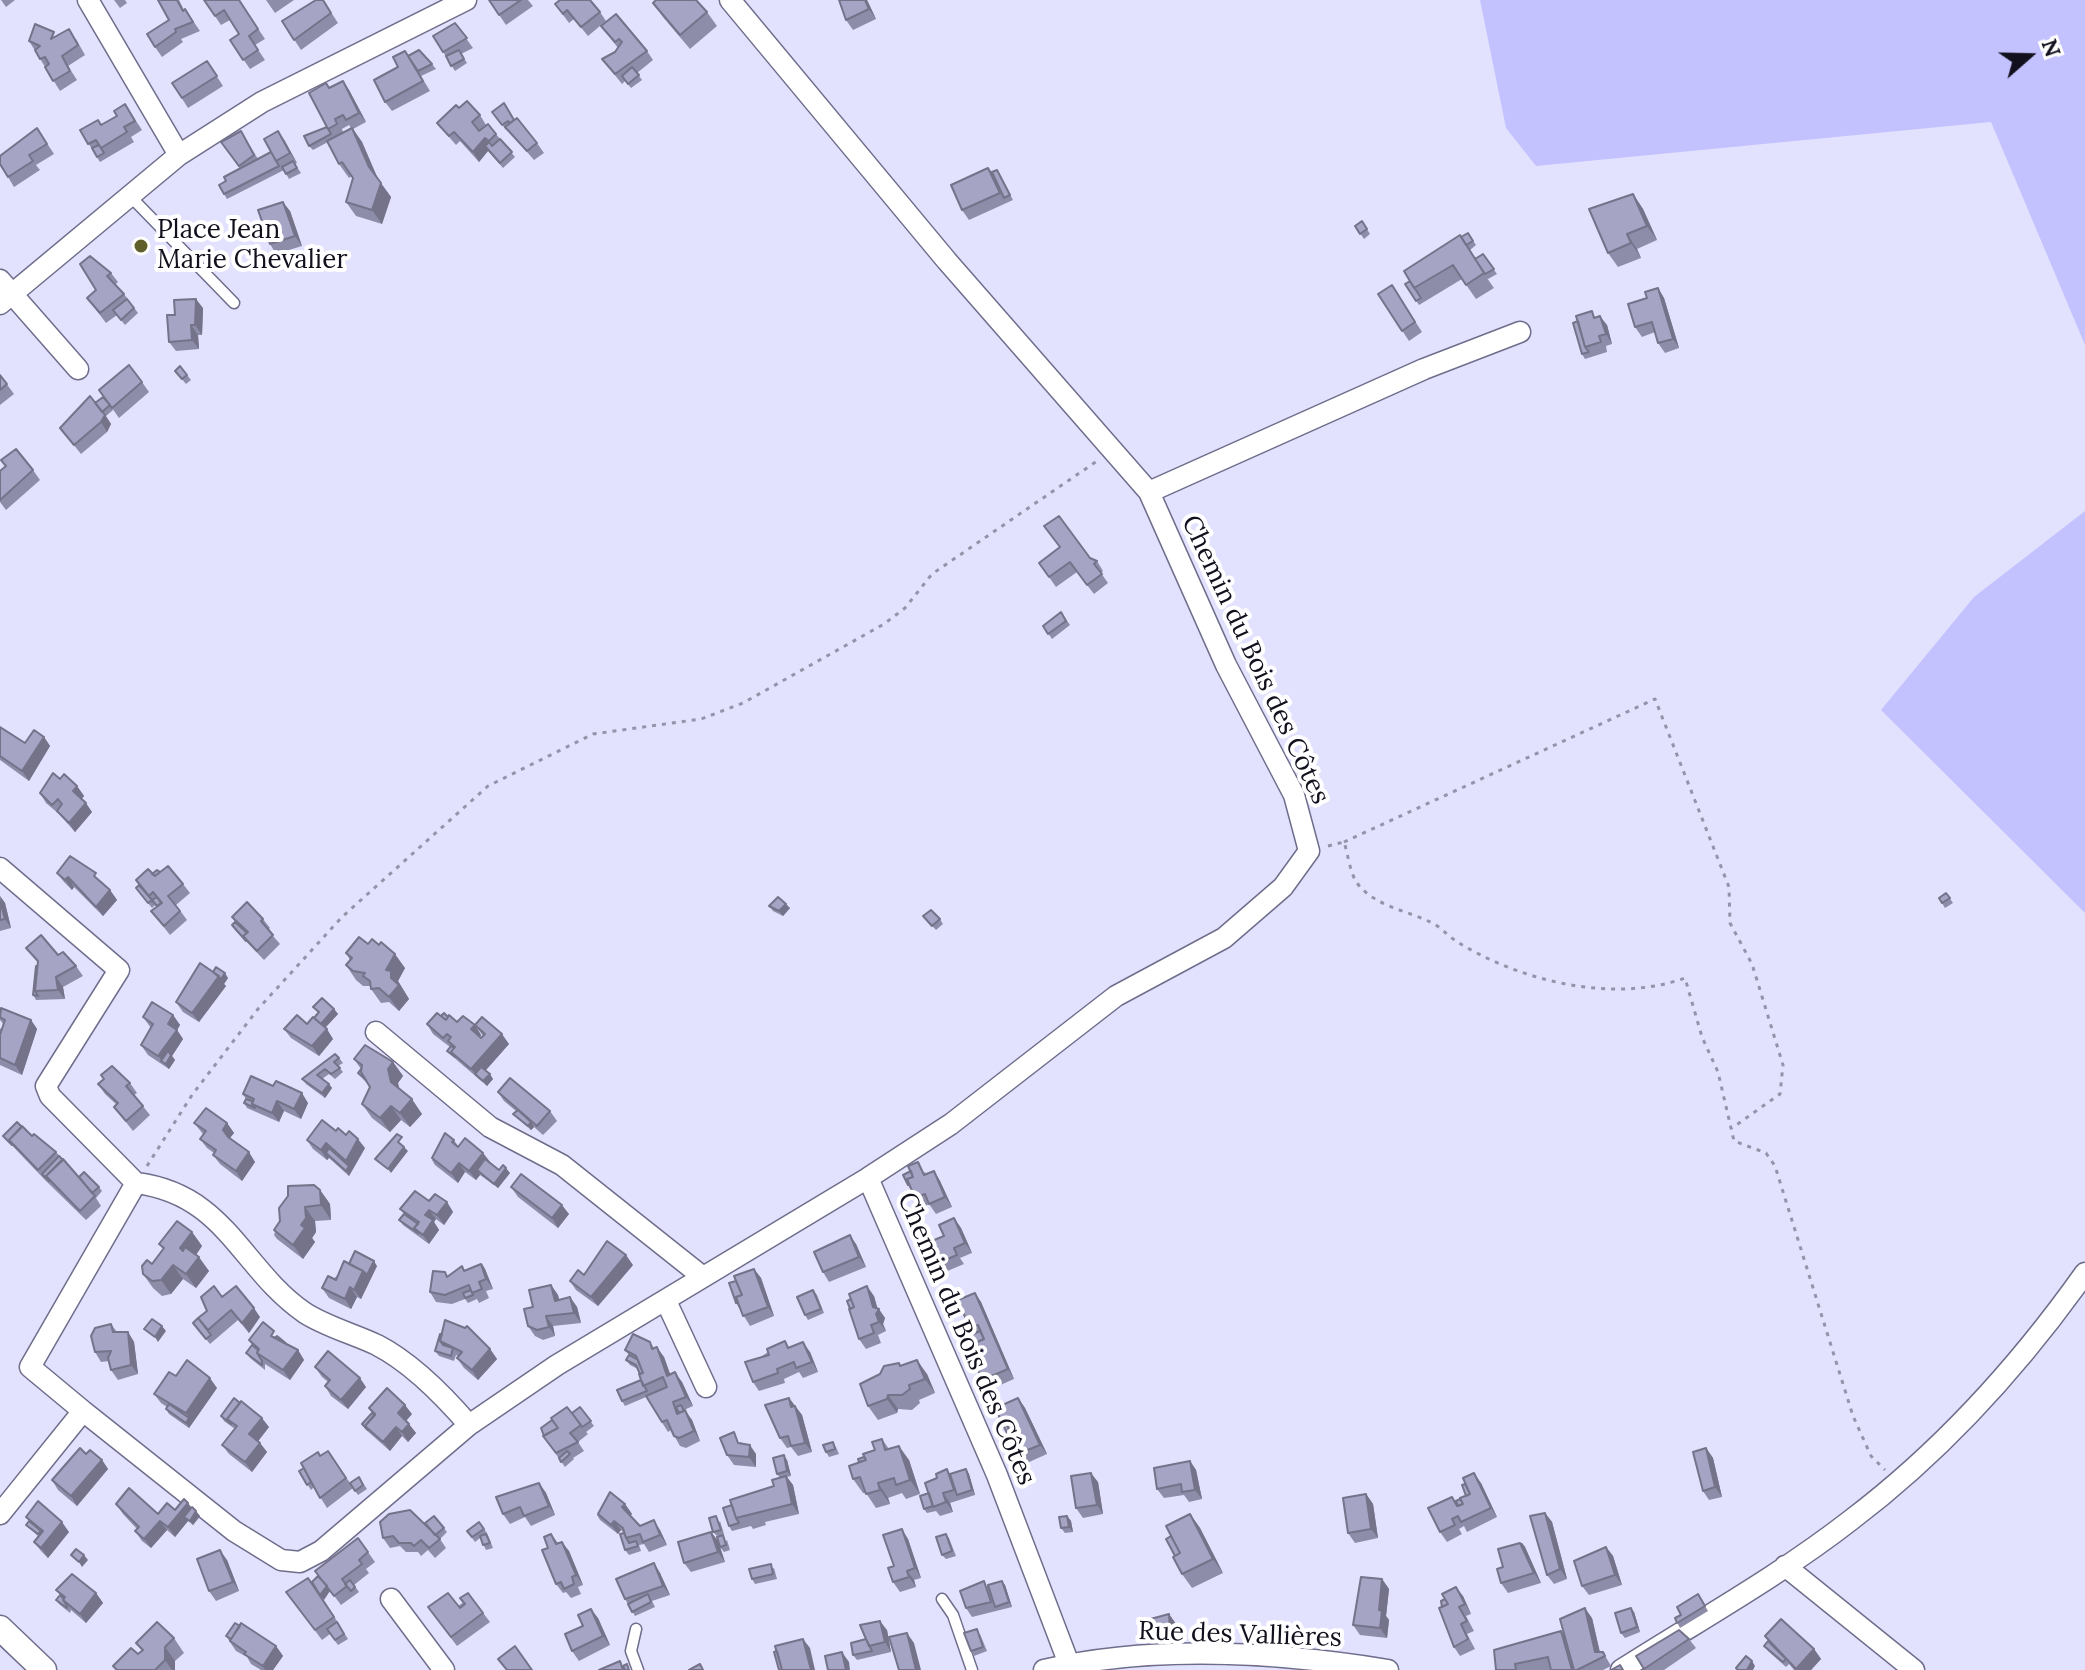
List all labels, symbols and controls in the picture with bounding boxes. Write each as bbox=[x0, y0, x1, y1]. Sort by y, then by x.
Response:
north arrow bbox=[1989, 16, 2069, 96]
text: N bbox=[2035, 35, 2068, 61]
place label: Place Jean Marie Chevalier bbox=[157, 215, 348, 276]
marker: Place Jean Marie Chevalier bbox=[132, 237, 150, 255]
street label: Chemin du Bois des Côtes bbox=[1174, 511, 1336, 809]
street label: Chemin du Bois des Côtes bbox=[890, 1188, 1042, 1490]
street label: Rue des Vallières bbox=[1138, 1616, 1342, 1654]

